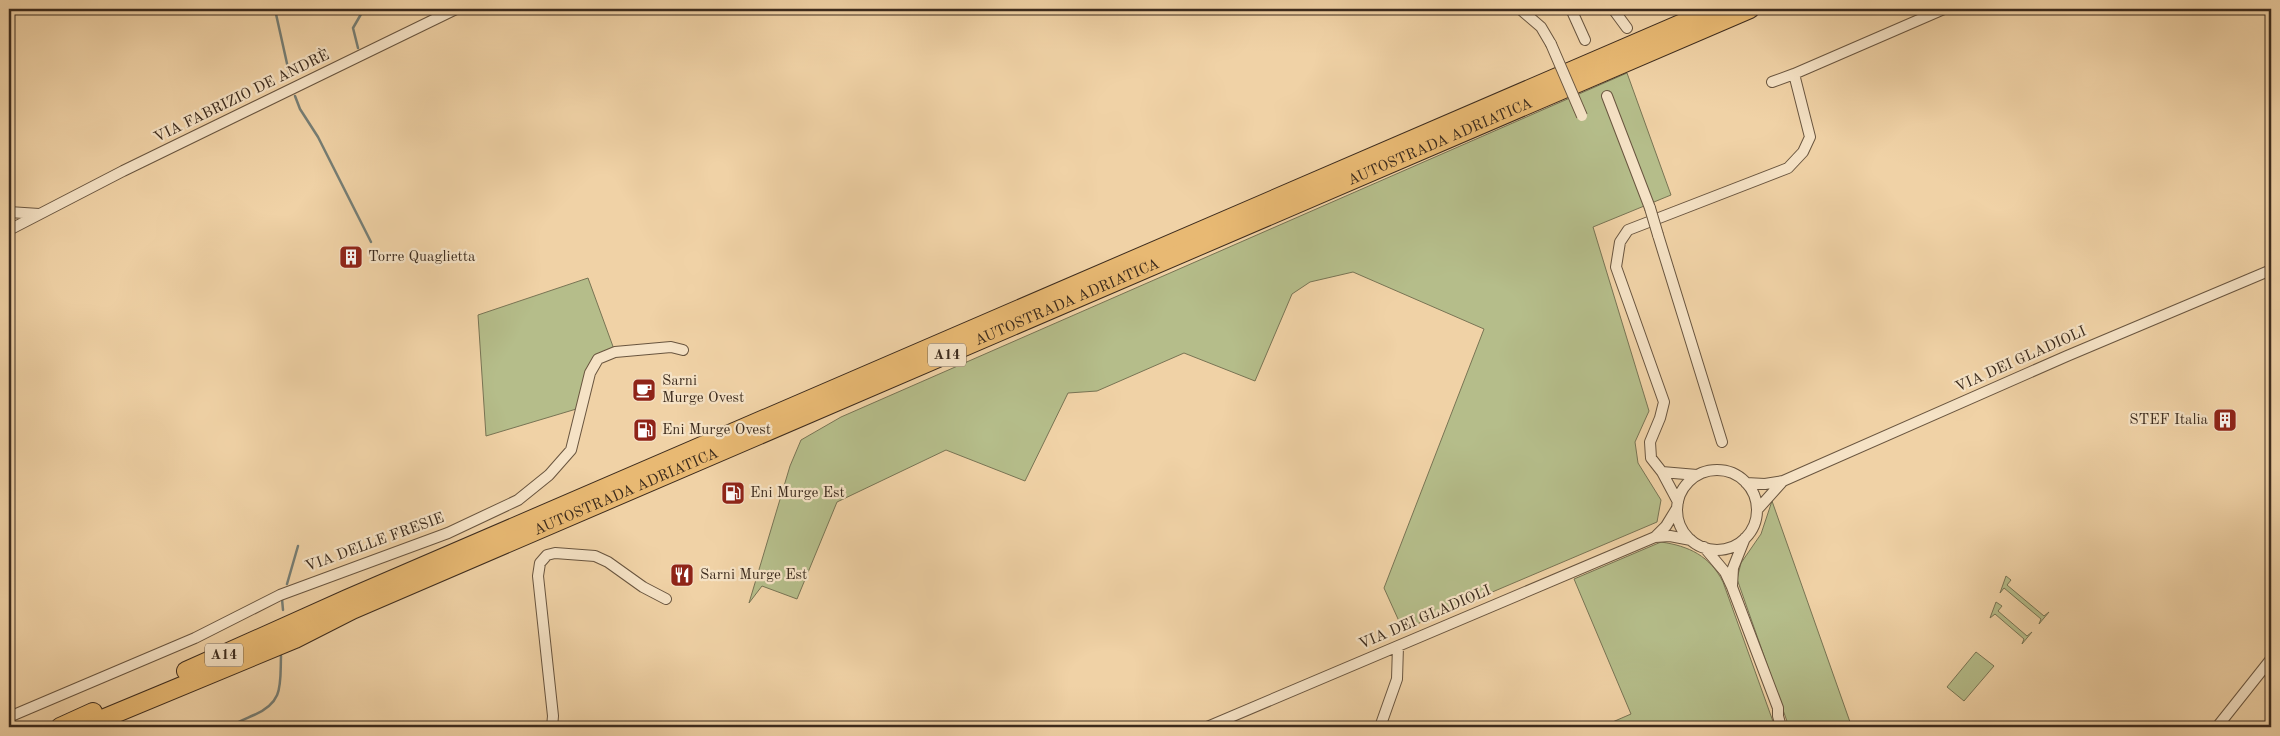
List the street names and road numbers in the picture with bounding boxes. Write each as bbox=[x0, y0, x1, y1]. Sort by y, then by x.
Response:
street label: VIA FABRIZIO DE ANDRÈ bbox=[151, 45, 332, 146]
street label: AUTOSTRADA ADRIATICA bbox=[1346, 96, 1535, 188]
street label: AUTOSTRADA ADRIATICA bbox=[973, 256, 1162, 349]
street label: VIA DEI GLADIOLI bbox=[1953, 324, 2089, 396]
road number: A14 bbox=[928, 344, 966, 366]
street label: AUTOSTRADA ADRIATICA bbox=[532, 446, 721, 538]
street label: VIA DELLE FRESIE bbox=[304, 511, 446, 575]
street label: VIA DEI GLADIOLI bbox=[1357, 583, 1493, 653]
road number: A14 bbox=[205, 644, 243, 666]

